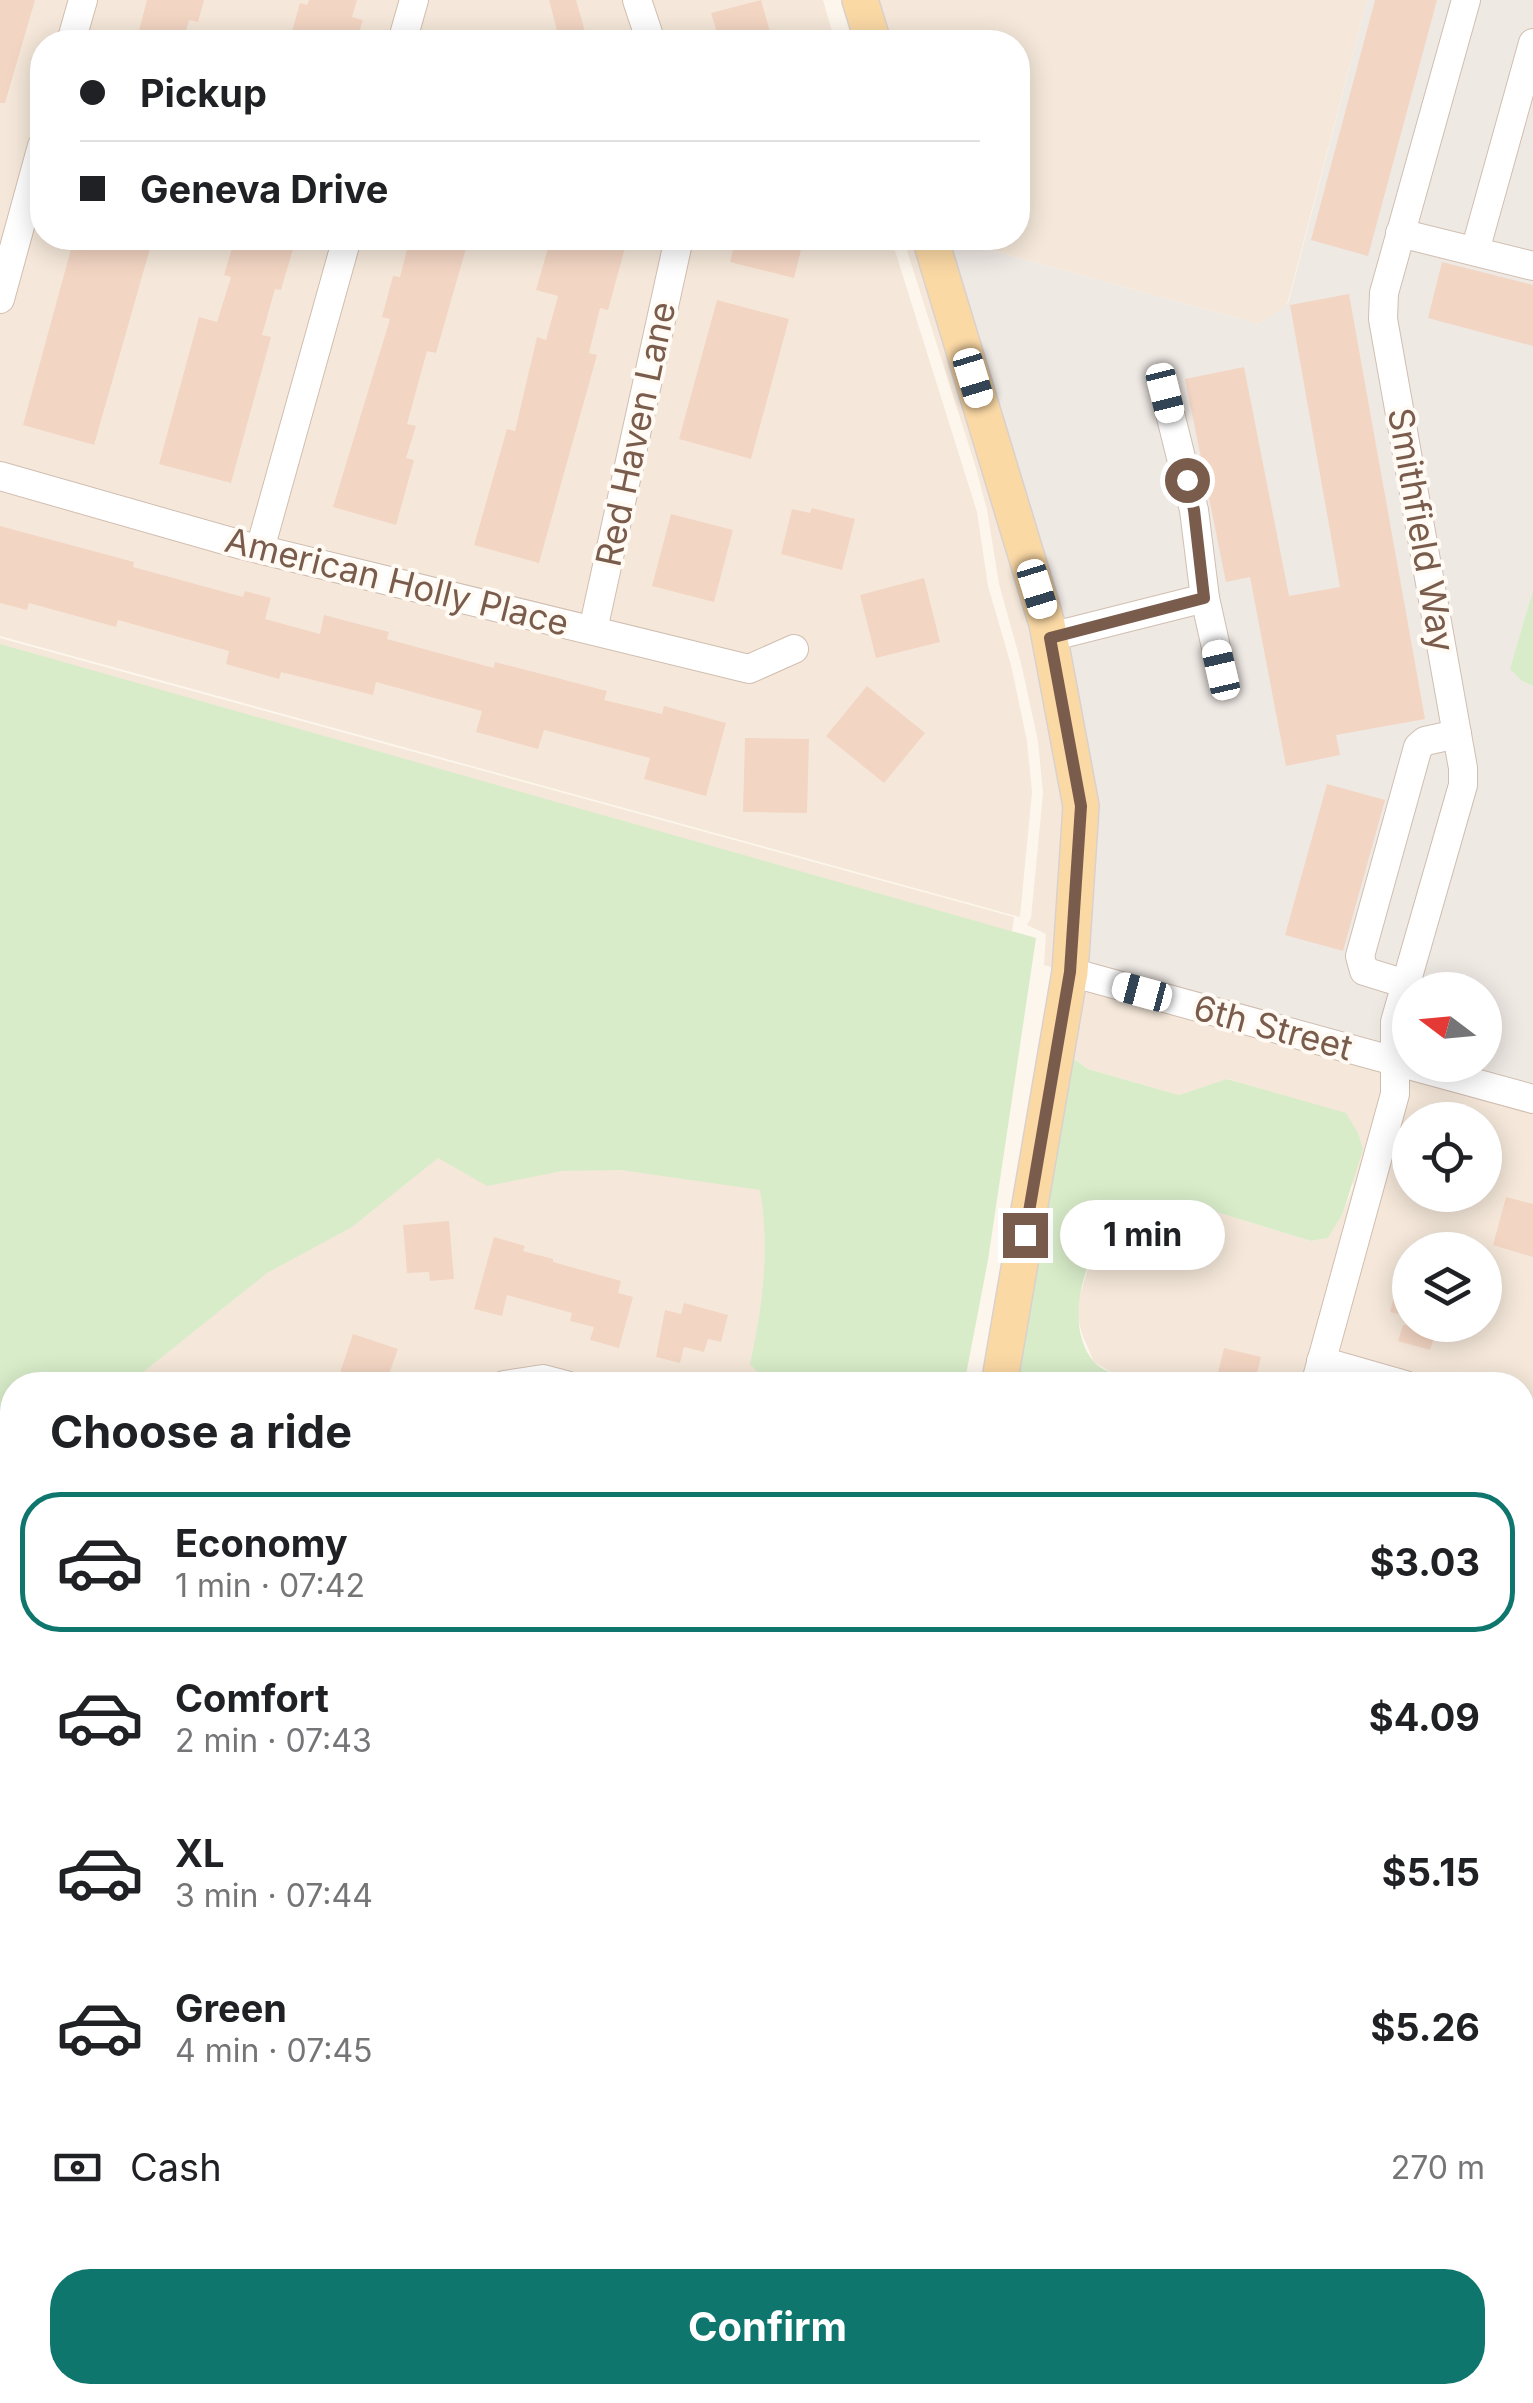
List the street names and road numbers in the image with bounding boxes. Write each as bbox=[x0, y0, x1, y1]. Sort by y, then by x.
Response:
street label: Red Haven Lane bbox=[586, 298, 684, 570]
street label: Smithfield Way bbox=[1380, 405, 1464, 655]
street label: American Holly Place bbox=[221, 518, 573, 644]
street label: 6th Street bbox=[1189, 986, 1357, 1068]

